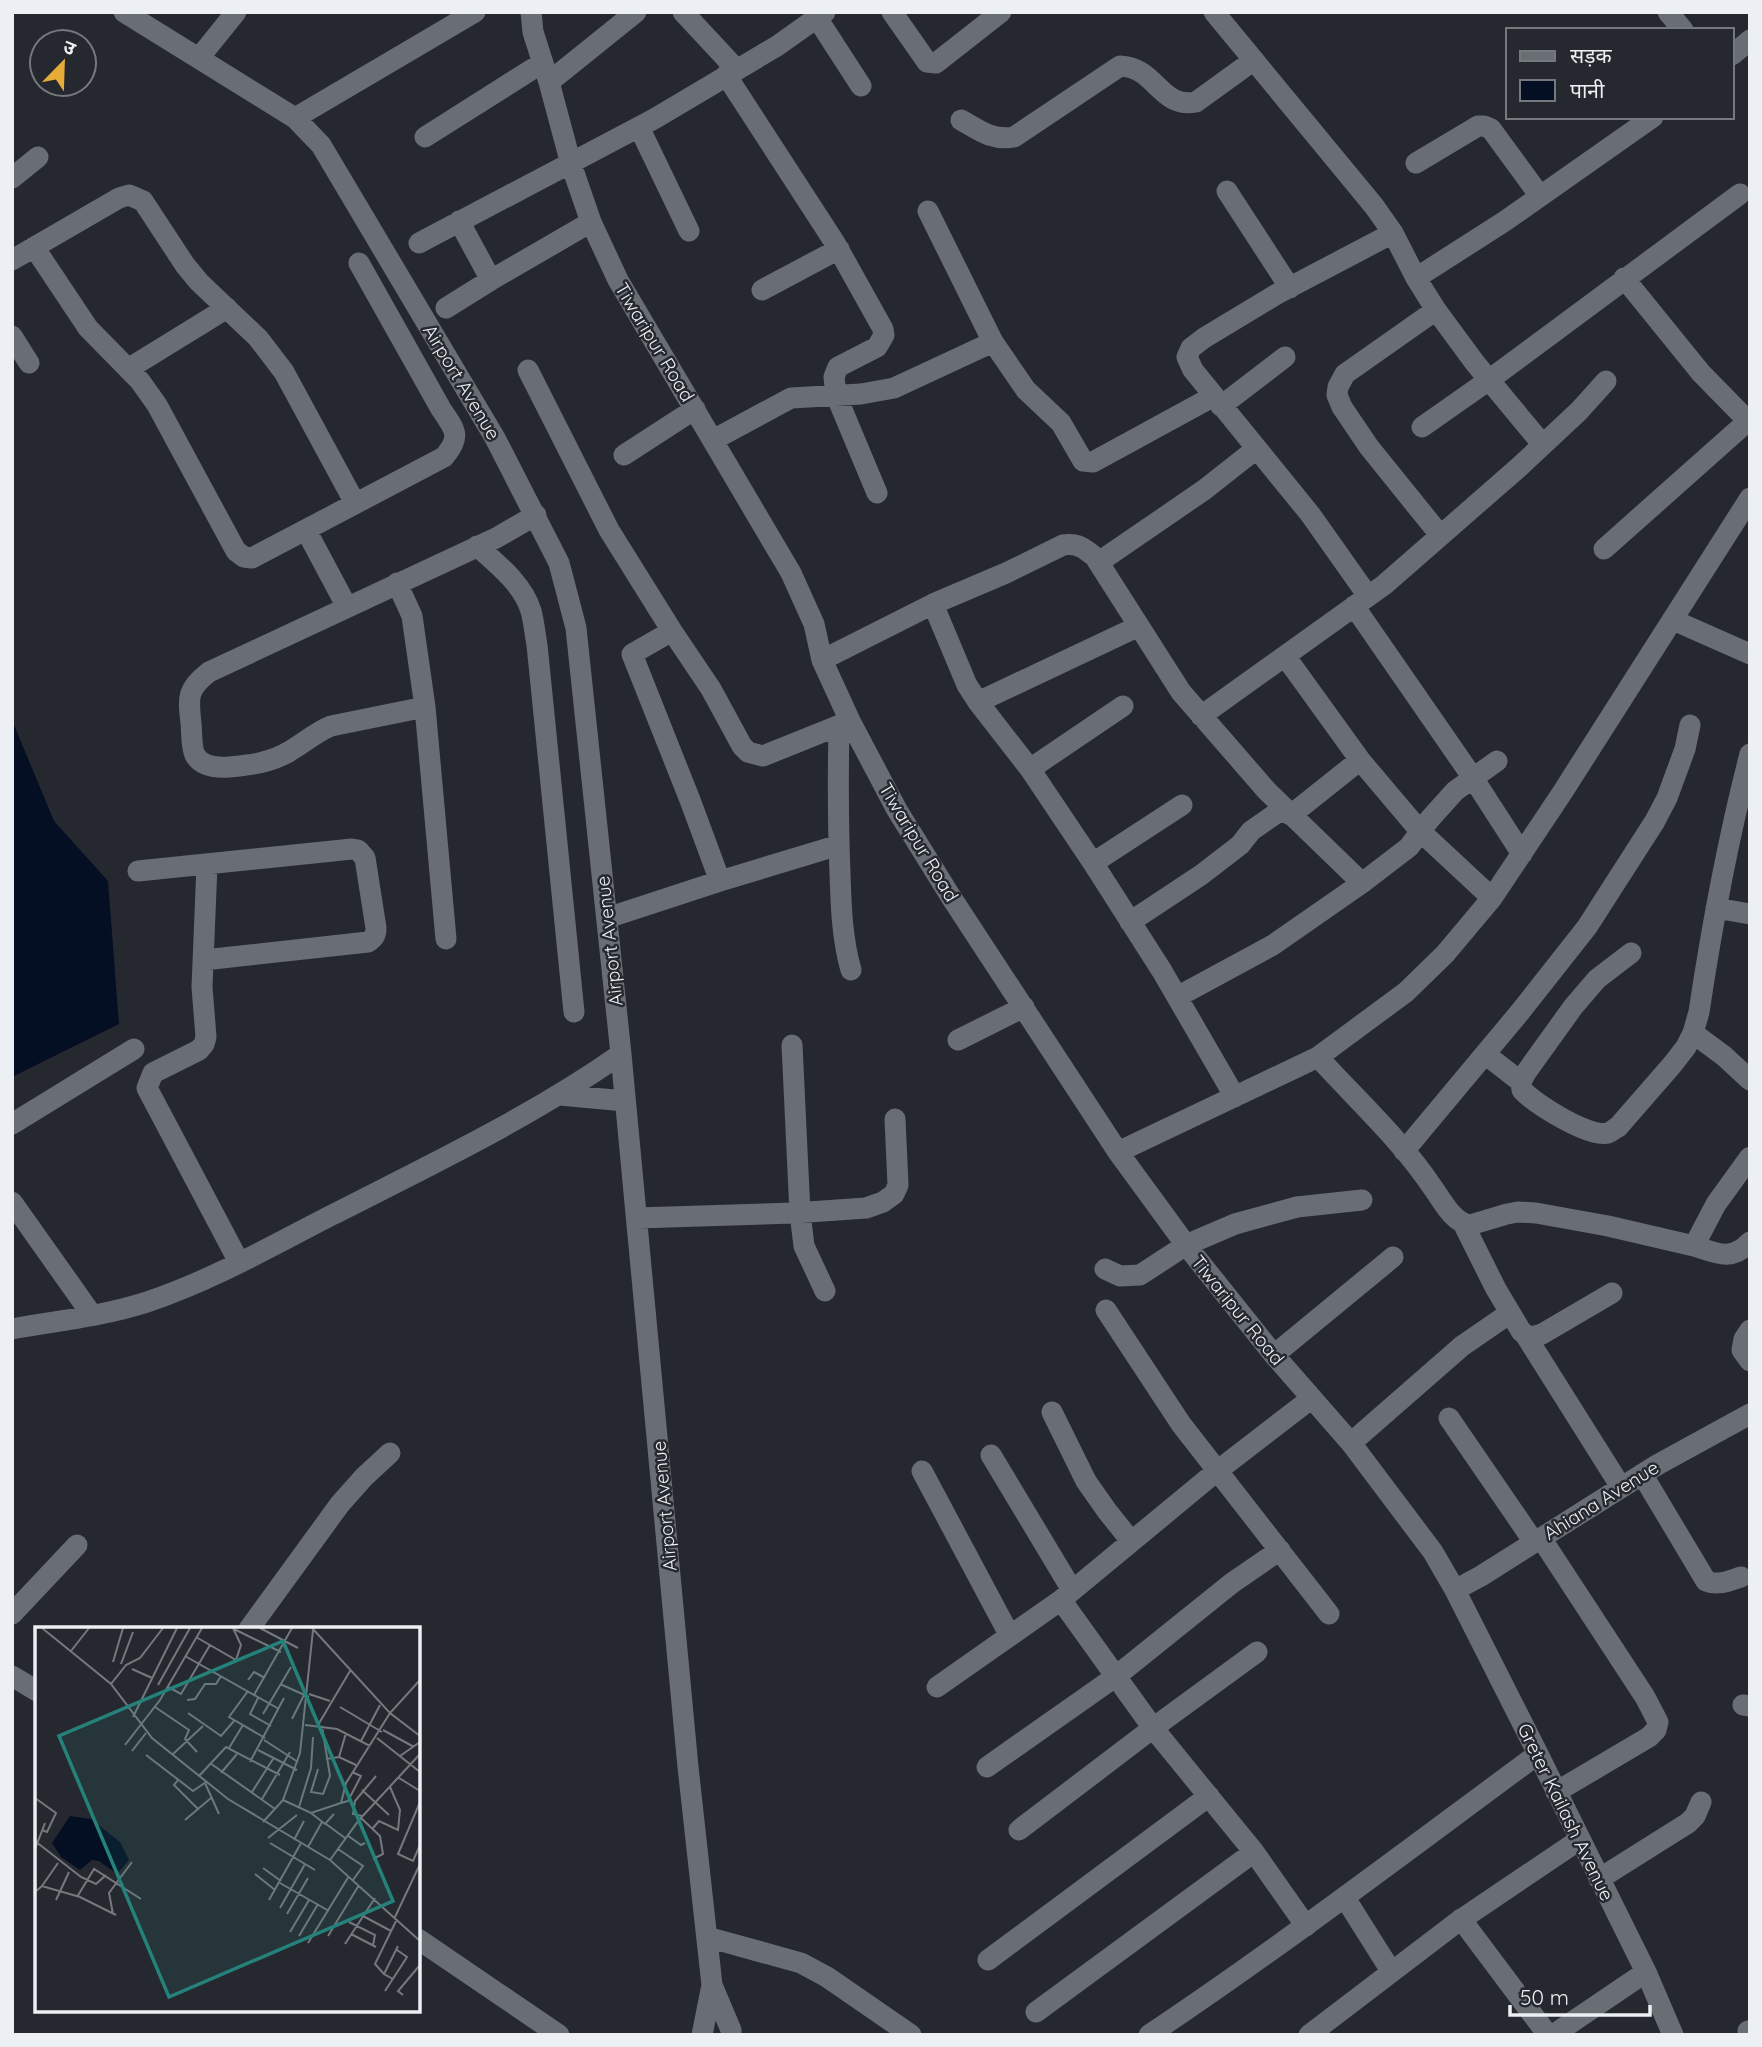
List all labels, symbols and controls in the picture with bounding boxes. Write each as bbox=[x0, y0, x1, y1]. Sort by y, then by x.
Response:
north arrow bbox=[28, 28, 98, 98]
legend bbox=[1506, 28, 1734, 119]
text: उ bbox=[60, 34, 80, 61]
text: सड़क bbox=[1570, 42, 1612, 68]
text: पानी bbox=[1570, 77, 1605, 103]
street label: Tiwaripur Road bbox=[610, 278, 700, 406]
street label: Airport Avenue bbox=[418, 320, 506, 444]
street label: Tiwaripur Road bbox=[874, 778, 964, 906]
street label: Airport Avenue bbox=[590, 875, 628, 1007]
street label: Tiwaripur Road bbox=[1186, 1250, 1290, 1370]
street label: Airport Avenue bbox=[646, 1440, 682, 1572]
street label: Ahiana Avenue bbox=[1539, 1455, 1663, 1545]
inset map bbox=[35, 1627, 420, 2012]
street label: Greter Kailash Avenue bbox=[1513, 1719, 1619, 1905]
scale bar bbox=[1510, 1974, 1650, 2018]
text: 50 m bbox=[1520, 1984, 1569, 2010]

